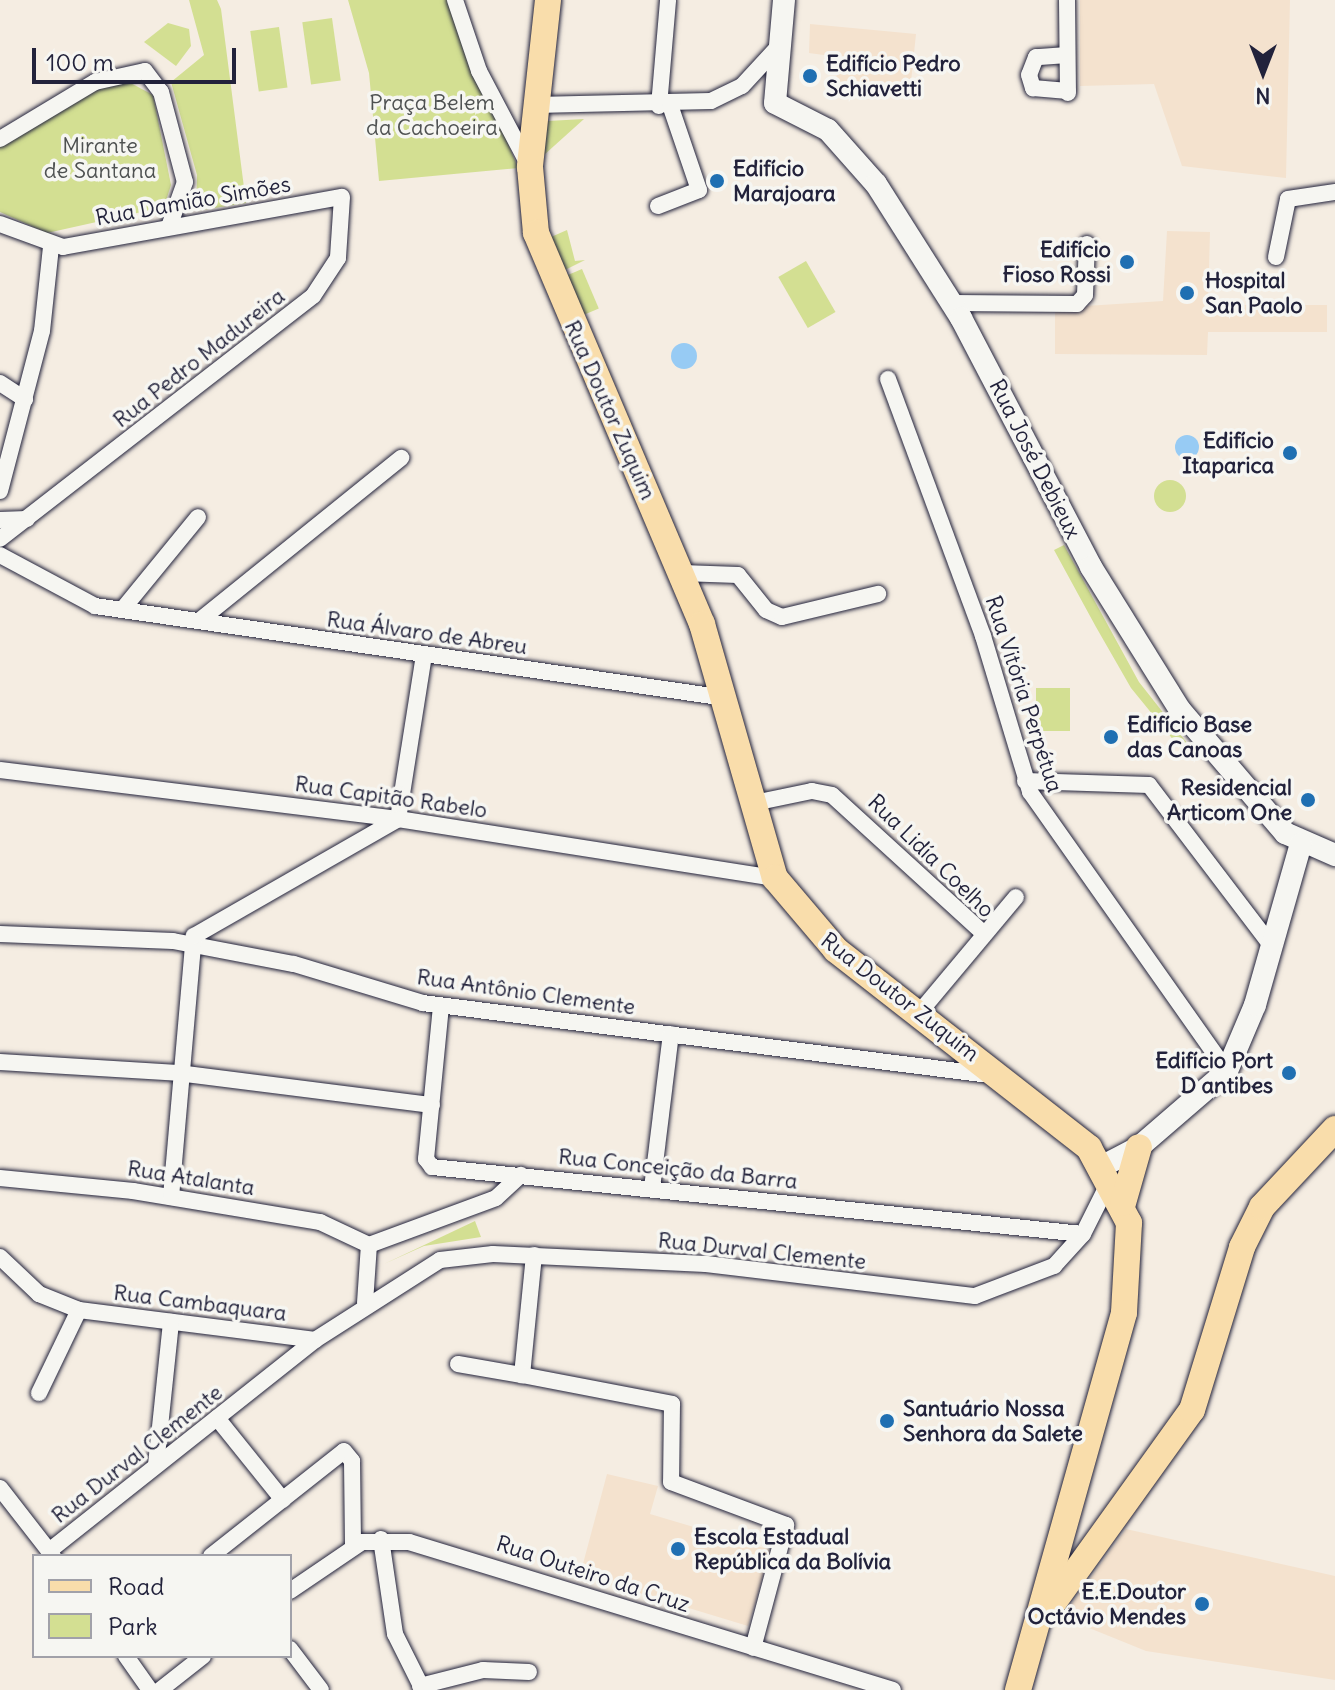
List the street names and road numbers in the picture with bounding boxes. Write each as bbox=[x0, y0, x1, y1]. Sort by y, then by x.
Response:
street label: Rua Damião Simões bbox=[93, 171, 293, 231]
street label: Rua Pedro Madureira bbox=[108, 283, 290, 433]
street label: Rua Doutor Zuquim bbox=[559, 316, 661, 504]
street label: Rua José Debieux bbox=[983, 375, 1087, 543]
street label: Rua Vitória Perpétua bbox=[980, 592, 1068, 796]
street label: Rua Álvaro de Abreu bbox=[325, 606, 529, 660]
street label: Rua Capitão Rabelo bbox=[293, 770, 489, 824]
street label: Rua Lidía Coelho bbox=[862, 789, 1000, 923]
street label: Rua Doutor Zuquim bbox=[816, 927, 984, 1067]
street label: Rua Antônio Clemente bbox=[415, 964, 637, 1020]
street label: Rua Conceição da Barra bbox=[557, 1143, 799, 1195]
street label: Rua Atalanta bbox=[126, 1155, 256, 1201]
street label: Rua Durval Clemente bbox=[657, 1227, 867, 1275]
street label: Rua Cambaquara bbox=[112, 1279, 288, 1327]
street label: Rua Durval Clemente bbox=[46, 1379, 228, 1529]
street label: Rua Outeiro da Cruz bbox=[493, 1530, 693, 1618]

